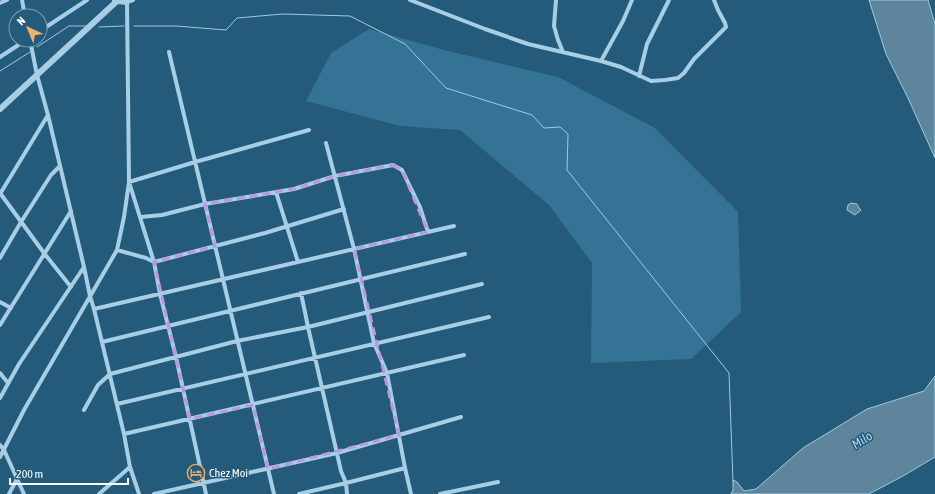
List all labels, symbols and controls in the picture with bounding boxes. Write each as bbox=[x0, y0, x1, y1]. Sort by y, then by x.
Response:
north arrow bbox=[8, 8, 48, 48]
text: N bbox=[15, 14, 28, 27]
water label: Milo bbox=[849, 428, 875, 452]
scale bar bbox=[10, 460, 128, 486]
hotel icon: Chez Moi bbox=[186, 463, 206, 483]
place label: Chez Moi bbox=[209, 466, 248, 480]
text: 200 m bbox=[16, 467, 43, 481]

